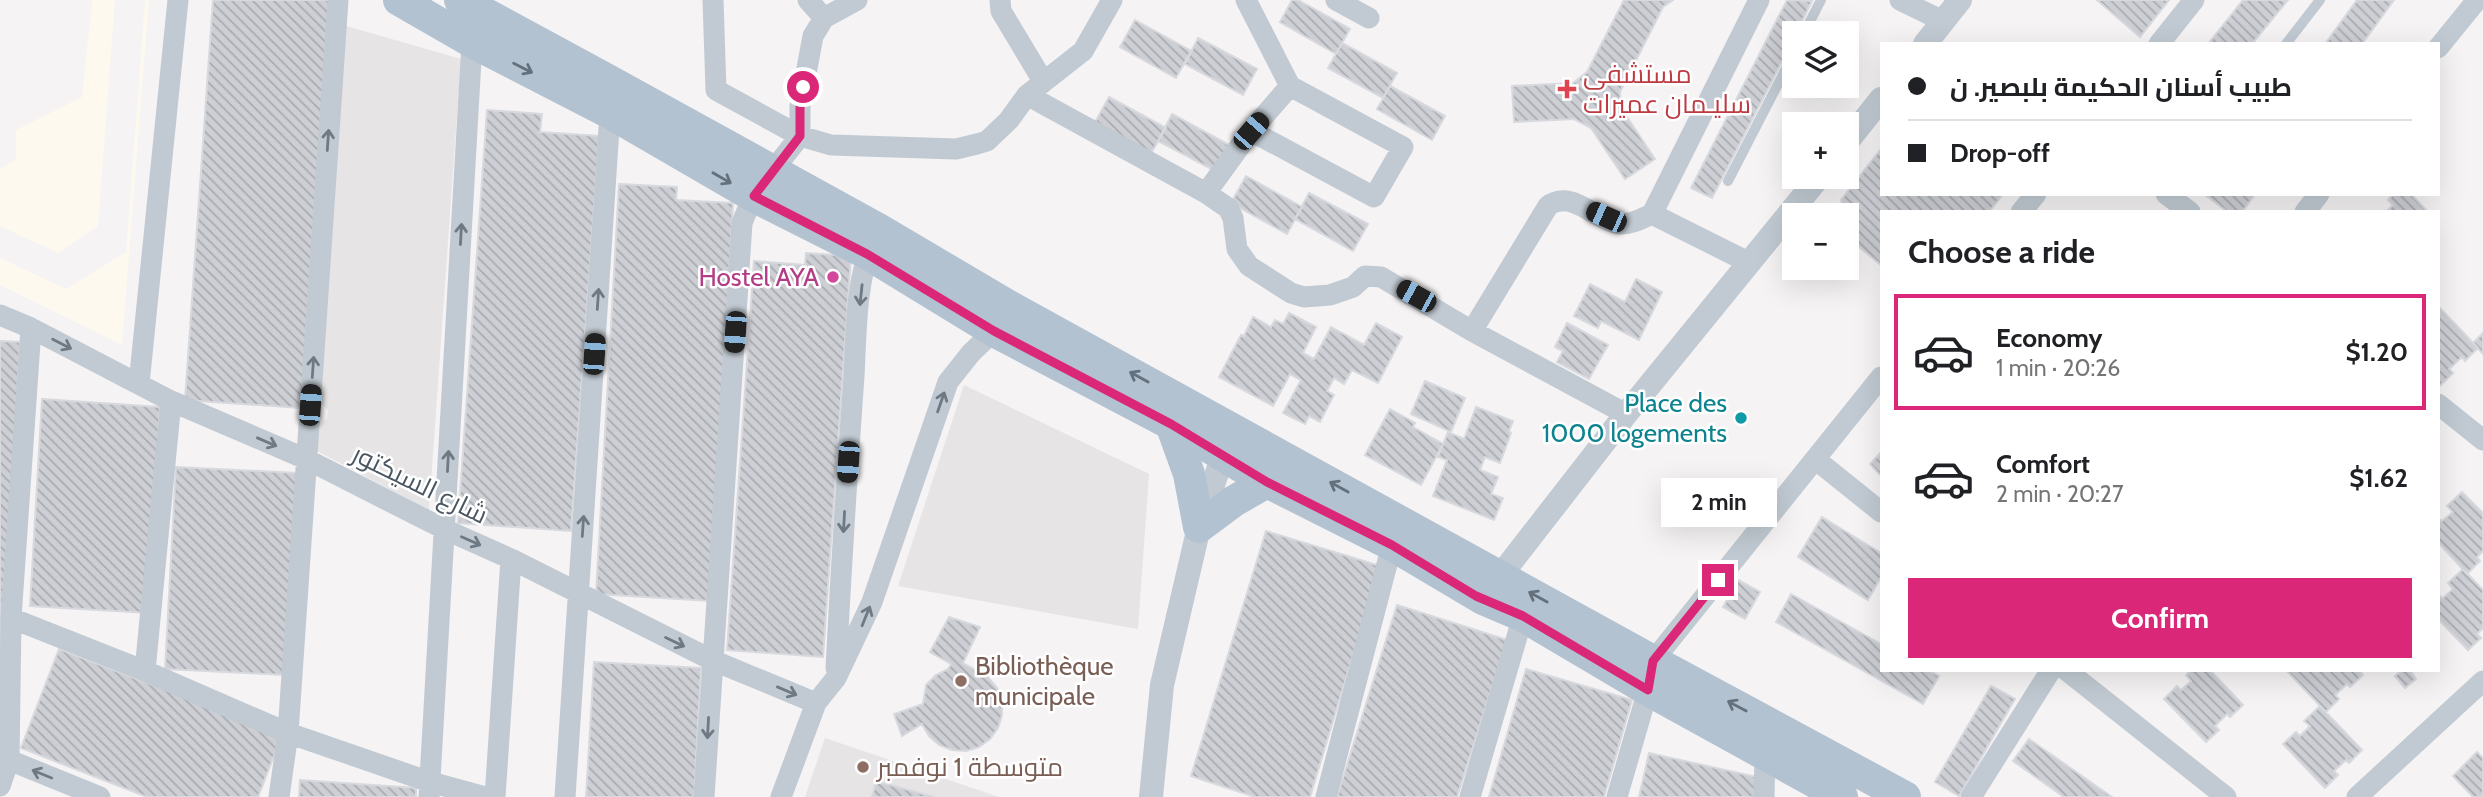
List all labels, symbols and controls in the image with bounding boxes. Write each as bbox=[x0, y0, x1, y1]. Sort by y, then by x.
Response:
map controls bbox=[1782, 21, 1859, 280]
button: layers bbox=[1782, 21, 1859, 98]
place label: مستشفى سليـمان عميرات bbox=[1583, 58, 1751, 120]
one-way arrow bbox=[512, 62, 533, 76]
route start bbox=[787, 71, 819, 103]
text: طبيب أسنان الحكيمة بلبصير. ن bbox=[1950, 71, 2292, 103]
marker: مستشفى سليـمان عميرات bbox=[1557, 79, 1577, 99]
car bbox=[1230, 108, 1273, 154]
button: + bbox=[1782, 112, 1859, 189]
one-way arrow bbox=[322, 129, 335, 152]
text: Drop-off bbox=[1950, 137, 2050, 169]
one-way arrow bbox=[712, 171, 732, 185]
car bbox=[1583, 199, 1630, 235]
button: − bbox=[1782, 203, 1859, 280]
one-way arrow bbox=[455, 223, 468, 246]
text: Choose a ride bbox=[1908, 232, 2095, 271]
place label: Hostel AYA bbox=[699, 261, 819, 293]
marker: Hostel AYA bbox=[825, 269, 841, 285]
car bbox=[1393, 277, 1440, 315]
one-way arrow bbox=[854, 283, 867, 306]
one-way arrow bbox=[591, 288, 604, 311]
car bbox=[724, 310, 747, 354]
icon: car bbox=[1912, 321, 1975, 384]
text: Economy bbox=[1996, 322, 2102, 354]
car bbox=[583, 332, 606, 376]
text: $1.20 bbox=[2345, 336, 2408, 368]
one-way arrow bbox=[51, 337, 72, 351]
text: 1 min · 20:26 bbox=[1996, 354, 2120, 382]
one-way arrow bbox=[307, 356, 320, 379]
one-way arrow bbox=[1130, 370, 1150, 384]
car bbox=[299, 383, 322, 427]
place label: Place des 1000 logements bbox=[1542, 387, 1727, 449]
one-way arrow bbox=[936, 391, 948, 413]
marker: Place des 1000 logements bbox=[1733, 410, 1749, 426]
one-way arrow bbox=[255, 436, 277, 449]
street label: شارع السيكتور bbox=[345, 437, 493, 531]
car bbox=[837, 440, 860, 484]
icon: car bbox=[1912, 447, 1975, 510]
text: Comfort bbox=[1996, 448, 2090, 480]
one-way arrow bbox=[442, 450, 455, 473]
text: $1.62 bbox=[2349, 462, 2408, 494]
callout: 2 min bbox=[1660, 478, 1776, 528]
one-way arrow bbox=[1329, 480, 1350, 493]
text: 2 min · 20:27 bbox=[1996, 480, 2123, 508]
text: 2 min bbox=[1691, 488, 1747, 516]
one-way arrow bbox=[837, 510, 850, 533]
one-way arrow bbox=[577, 515, 590, 538]
one-way arrow bbox=[460, 535, 482, 548]
route end bbox=[1702, 564, 1734, 596]
button: Confirm bbox=[1908, 578, 2412, 658]
one-way arrow bbox=[1528, 590, 1548, 604]
one-way arrow bbox=[860, 606, 873, 628]
one-way arrow bbox=[664, 635, 685, 649]
place label: Bibliothèque municipale bbox=[975, 650, 1114, 712]
marker: Bibliothèque municipale bbox=[953, 673, 969, 689]
one-way arrow bbox=[775, 685, 797, 698]
one-way arrow bbox=[1727, 699, 1748, 713]
one-way arrow bbox=[701, 716, 714, 739]
place label: متوسطة 1 نوفمبر bbox=[875, 751, 1063, 783]
marker: متوسطة 1 نوفمبر bbox=[855, 759, 871, 775]
one-way arrow bbox=[32, 766, 53, 779]

